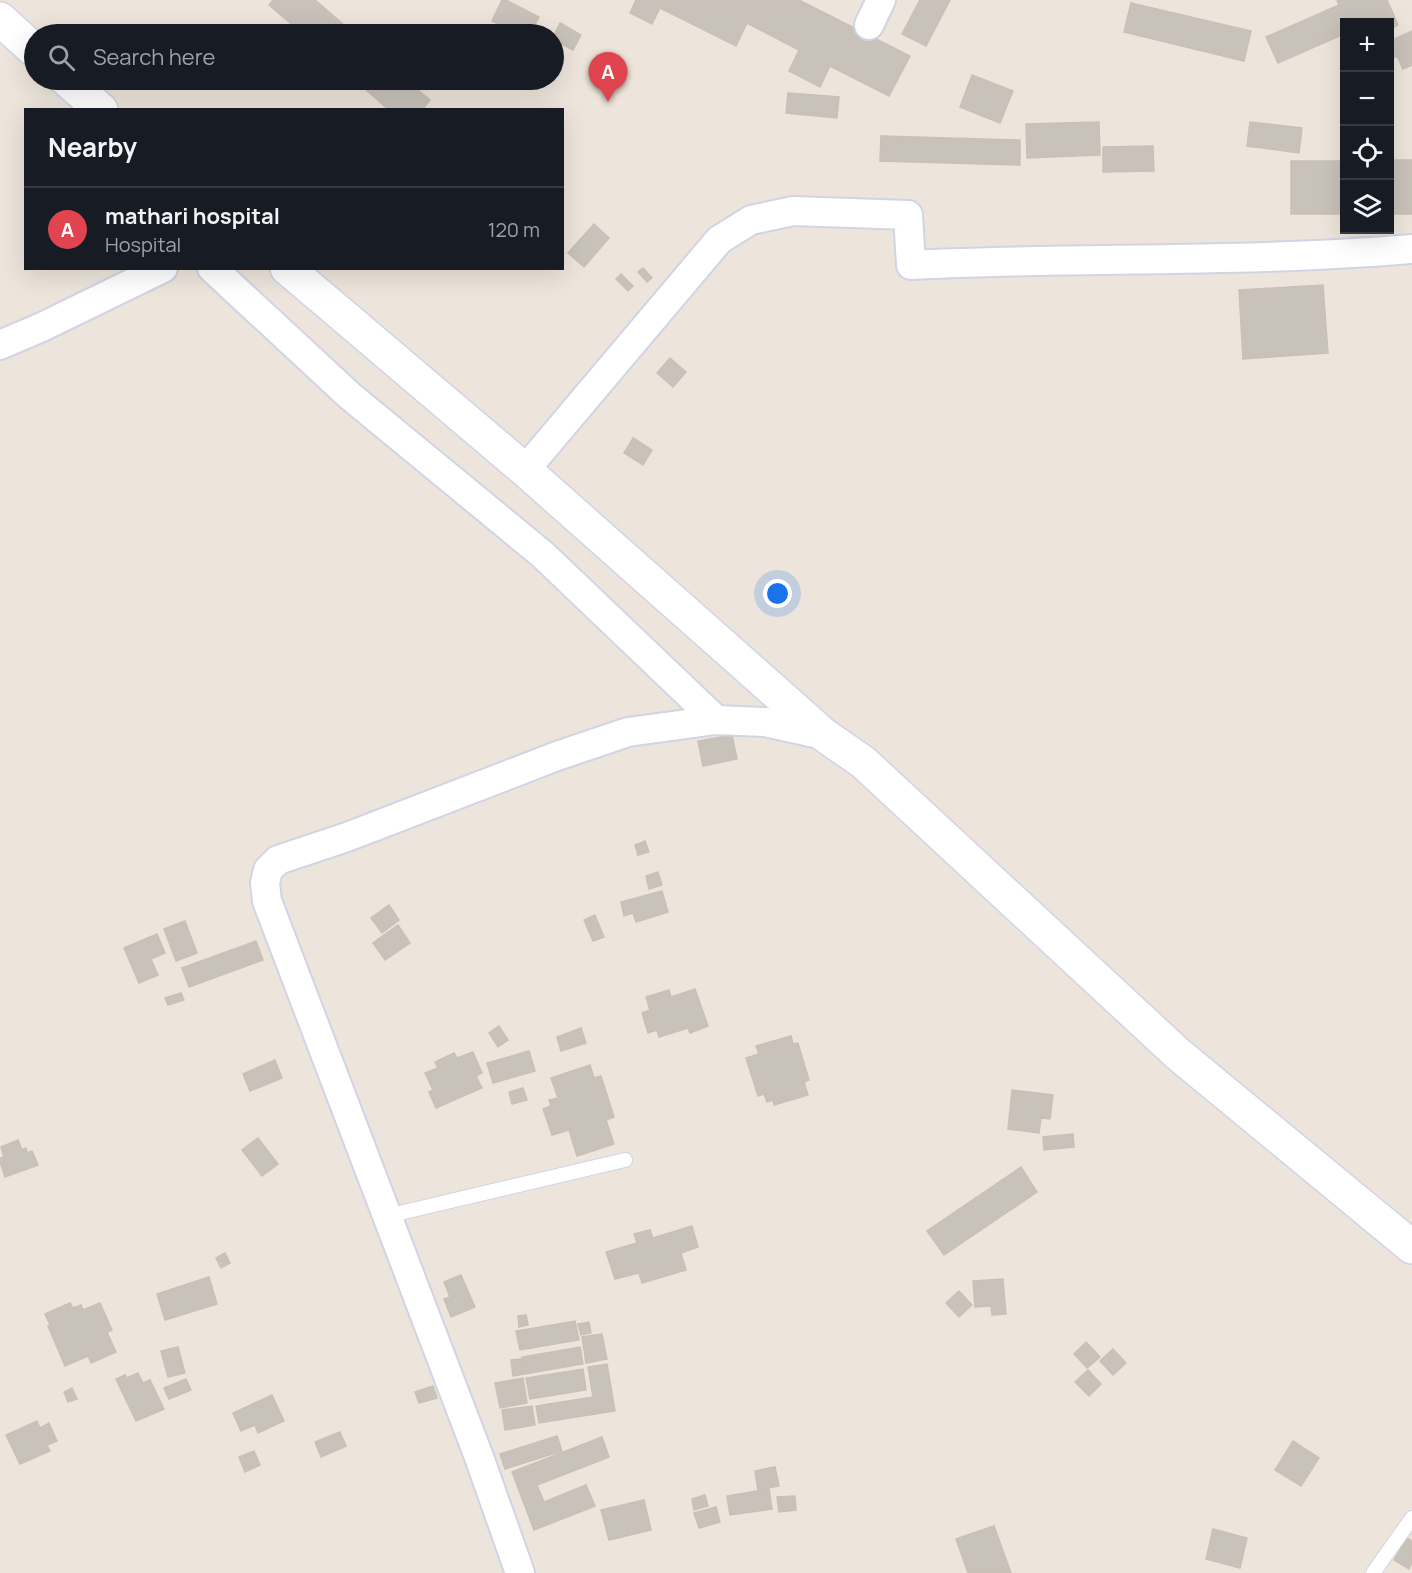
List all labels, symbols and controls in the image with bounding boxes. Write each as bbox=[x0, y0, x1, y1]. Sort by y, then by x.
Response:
map controls bbox=[1340, 18, 1394, 234]
button: + bbox=[1340, 18, 1394, 72]
search box bbox=[24, 24, 564, 90]
icon: search bbox=[45, 41, 78, 74]
text: Search here bbox=[93, 42, 215, 72]
pin: A bbox=[588, 52, 628, 102]
button: − bbox=[1340, 72, 1394, 126]
button: locate bbox=[1340, 126, 1394, 180]
text: Nearby bbox=[48, 129, 137, 165]
button: layers bbox=[1340, 180, 1394, 234]
text: mathari hospital bbox=[105, 201, 280, 231]
text: A bbox=[61, 216, 74, 243]
text: 120 m bbox=[488, 216, 540, 243]
text: Hospital bbox=[105, 231, 181, 258]
your location bbox=[763, 579, 792, 608]

